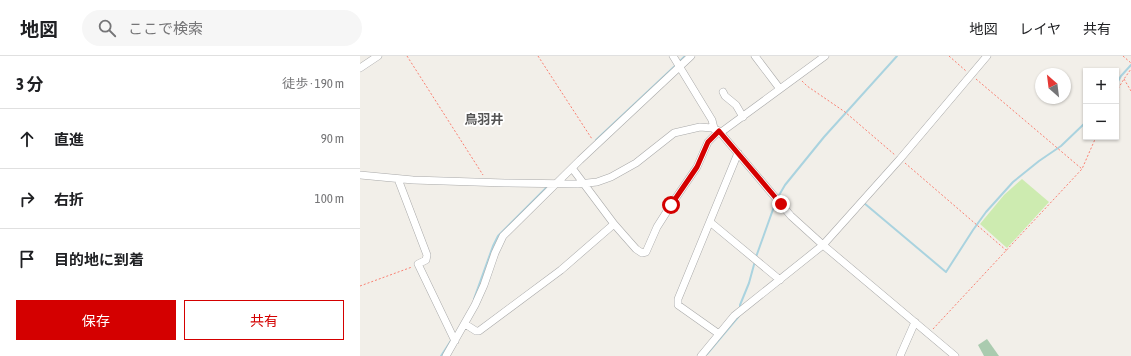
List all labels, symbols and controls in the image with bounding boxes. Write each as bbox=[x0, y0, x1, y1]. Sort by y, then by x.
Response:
search box bbox=[82, 10, 362, 46]
icon: search bbox=[96, 17, 118, 39]
text: 地図 bbox=[20, 18, 58, 40]
text: ここで検索 bbox=[128, 20, 203, 37]
text: 地図 bbox=[969, 21, 997, 37]
text: レイヤ bbox=[1019, 21, 1061, 37]
text: 共有 bbox=[1083, 21, 1111, 37]
north arrow bbox=[1035, 68, 1071, 104]
map controls bbox=[1083, 68, 1119, 140]
button: + bbox=[1083, 68, 1119, 104]
text: 3 分 bbox=[16, 74, 43, 94]
text: 徒歩 · 190 m bbox=[282, 76, 344, 91]
button: − bbox=[1083, 104, 1119, 140]
district label: 鳥羽井 bbox=[464, 112, 504, 127]
icon: ahead bbox=[16, 128, 38, 150]
text: 直進 bbox=[54, 131, 84, 148]
text: 90 m bbox=[321, 131, 344, 146]
icon: right bbox=[16, 188, 38, 210]
text: 右折 bbox=[54, 191, 84, 208]
text: 100 m bbox=[315, 191, 344, 206]
route end bbox=[772, 195, 790, 213]
route start bbox=[662, 196, 680, 214]
icon: arrive bbox=[16, 248, 38, 270]
text: 目的地に到着 bbox=[54, 251, 144, 268]
button: 保存 bbox=[16, 300, 176, 340]
button: 共有 bbox=[184, 300, 344, 340]

